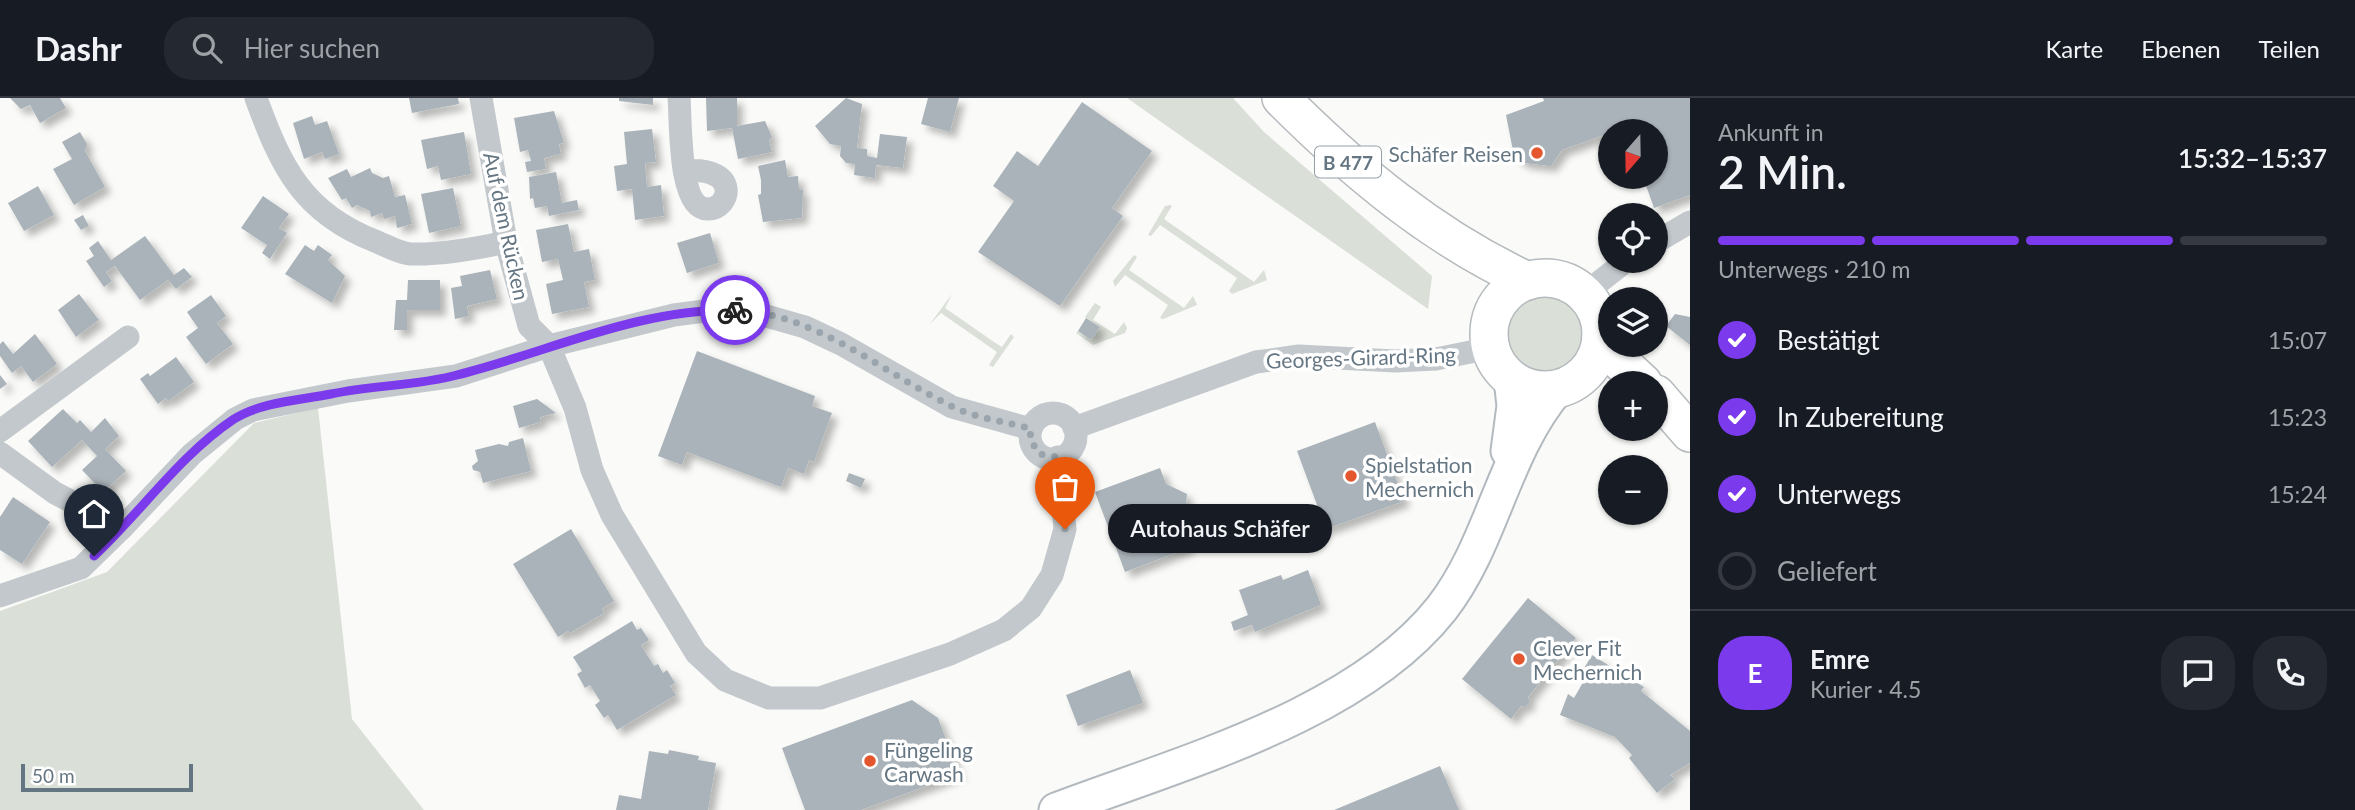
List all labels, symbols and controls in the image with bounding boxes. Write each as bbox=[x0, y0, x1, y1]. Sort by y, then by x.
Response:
search box bbox=[164, 17, 654, 80]
text: Dashr bbox=[35, 28, 122, 68]
icon: search bbox=[188, 29, 226, 67]
text: Hier suchen bbox=[244, 32, 380, 64]
text: Karte bbox=[2046, 34, 2103, 63]
text: Ebenen bbox=[2141, 34, 2221, 63]
text: Teilen bbox=[2259, 34, 2320, 63]
text: Ankunft in bbox=[1718, 118, 1824, 146]
north arrow bbox=[1598, 119, 1668, 189]
map controls bbox=[1598, 119, 1668, 525]
place label: Schäfer Reisen bbox=[1388, 141, 1523, 166]
text: 15:32–15:37 bbox=[2178, 142, 2327, 174]
text: 2 Min. bbox=[1718, 144, 1847, 199]
marker: Schäfer Reisen bbox=[1529, 145, 1545, 161]
road number: B 477 bbox=[1315, 146, 1381, 178]
street label: Auf dem Rücken bbox=[479, 150, 535, 302]
button: locate bbox=[1598, 203, 1668, 273]
text: Unterwegs · 210 m bbox=[1718, 255, 1911, 283]
courier bbox=[700, 275, 770, 345]
button: layers bbox=[1598, 287, 1668, 357]
icon: bike bbox=[716, 291, 754, 329]
icon: check bbox=[1718, 321, 1756, 359]
text: Bestätigt bbox=[1777, 324, 1880, 356]
text: 15:07 bbox=[2268, 326, 2327, 354]
street label: Georges-Girard-Ring bbox=[1266, 341, 1456, 373]
button: + bbox=[1598, 371, 1668, 441]
icon: check bbox=[1718, 398, 1756, 436]
text: In Zubereitung bbox=[1777, 401, 1944, 433]
text: 15:23 bbox=[2268, 403, 2327, 431]
place label: Spielstation Mechernich bbox=[1365, 452, 1474, 501]
button: − bbox=[1598, 455, 1668, 525]
pin bbox=[1035, 457, 1095, 529]
icon: bag bbox=[1046, 468, 1084, 506]
marker: Spielstation Mechernich bbox=[1343, 468, 1359, 484]
icon: check bbox=[1718, 475, 1756, 513]
text: Unterwegs bbox=[1777, 478, 1901, 510]
text: 15:24 bbox=[2268, 480, 2327, 508]
pin bbox=[64, 484, 124, 556]
icon: home bbox=[75, 495, 113, 533]
callout: Autohaus Schäfer bbox=[1107, 504, 1331, 554]
text: Autohaus Schäfer bbox=[1130, 514, 1310, 542]
text: Geliefert bbox=[1777, 555, 1877, 587]
place label: Clever Fit Mechernich bbox=[1533, 635, 1642, 684]
button: chat bbox=[2161, 636, 2235, 710]
button: phone bbox=[2253, 636, 2327, 710]
text: Emre bbox=[1810, 643, 1870, 675]
marker: Clever Fit Mechernich bbox=[1511, 651, 1527, 667]
text: E bbox=[1748, 657, 1762, 689]
text: Kurier · 4.5 bbox=[1810, 675, 1921, 703]
place label: Füngeling Carwash bbox=[884, 737, 973, 786]
marker: Füngeling Carwash bbox=[862, 753, 878, 769]
scale bar bbox=[21, 761, 192, 793]
text: 50 m bbox=[32, 764, 75, 787]

